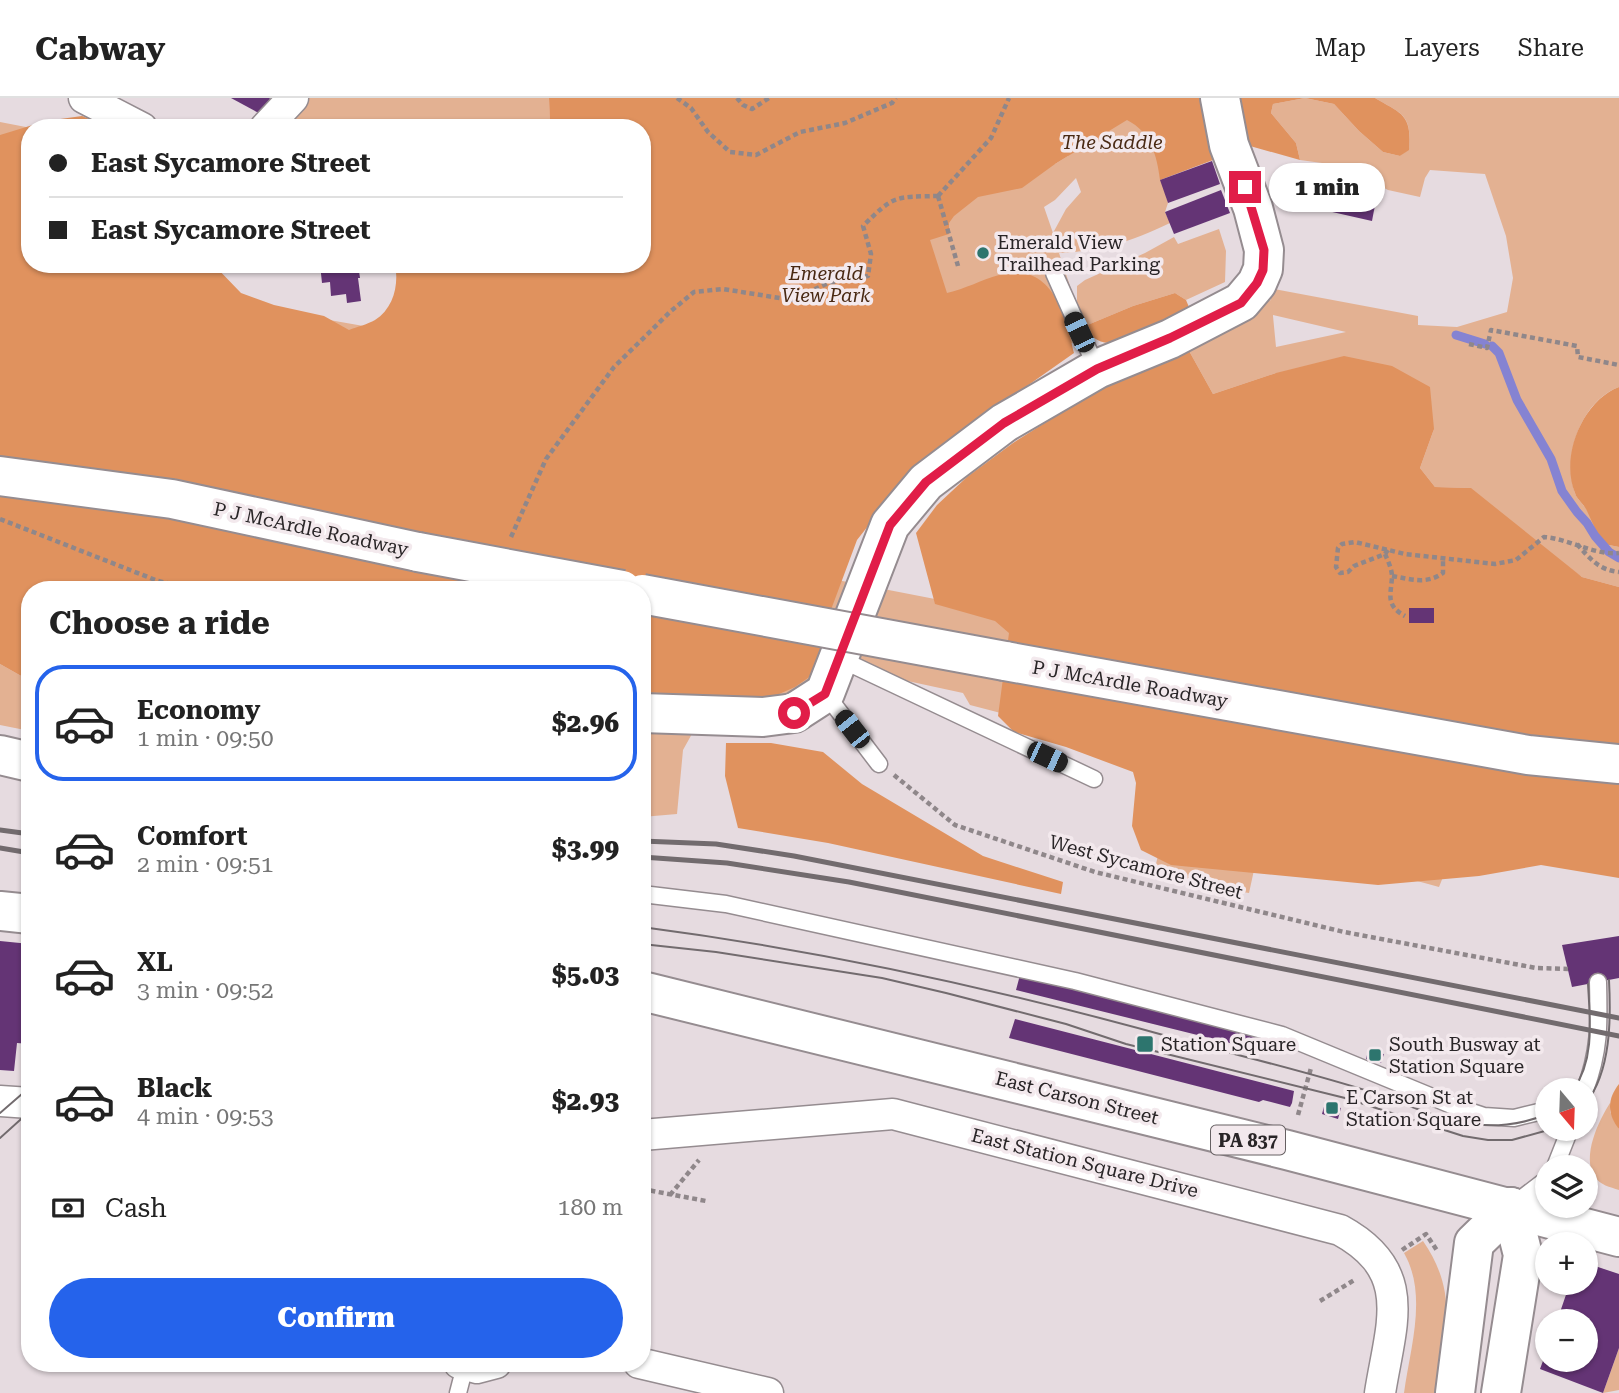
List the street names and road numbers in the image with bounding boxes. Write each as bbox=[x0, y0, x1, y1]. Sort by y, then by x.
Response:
street label: P J McArdle Roadway bbox=[212, 497, 411, 561]
street label: P J McArdle Roadway bbox=[1030, 655, 1231, 713]
street label: West Sycamore Street bbox=[1047, 830, 1245, 904]
street label: East Carson Street bbox=[993, 1067, 1161, 1129]
street label: East Station Square Drive bbox=[969, 1124, 1201, 1202]
road number: PA 837 bbox=[1211, 1126, 1285, 1154]

